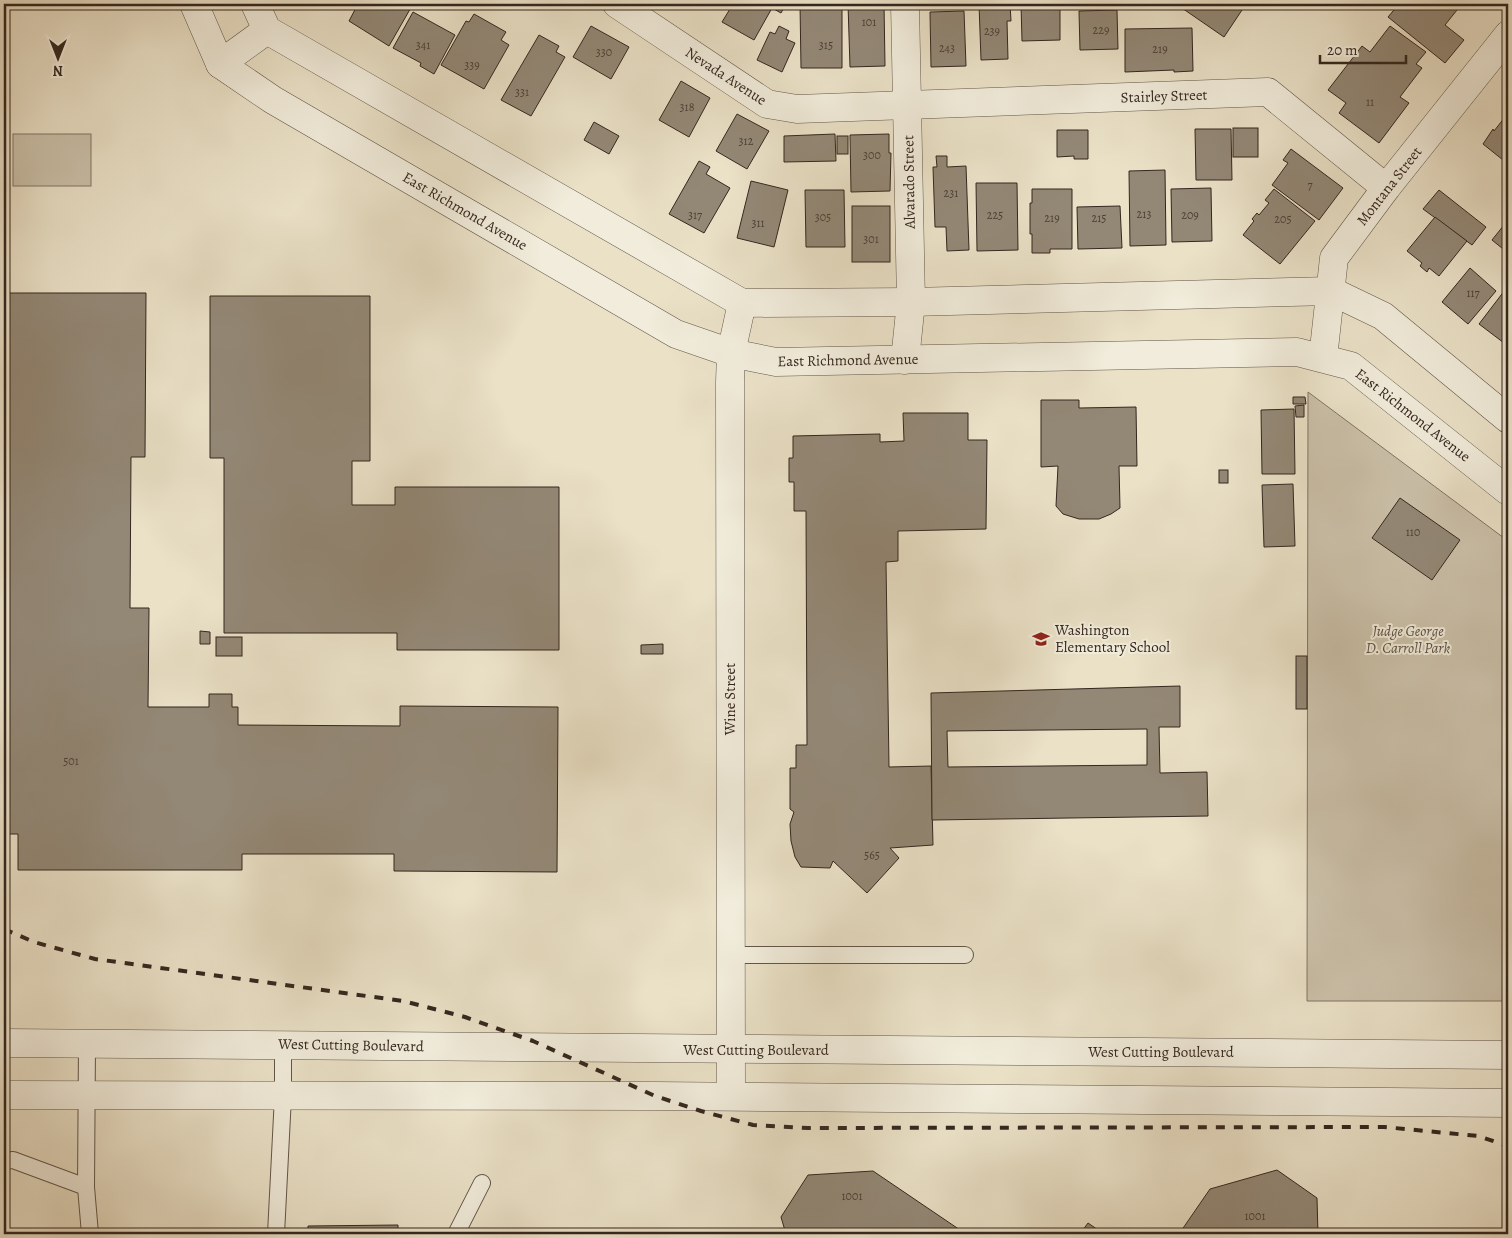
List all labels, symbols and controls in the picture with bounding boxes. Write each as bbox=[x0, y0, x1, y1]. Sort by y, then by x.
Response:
house number: 101 bbox=[862, 14, 876, 30]
house number: 229 bbox=[1093, 22, 1109, 38]
house number: 239 bbox=[984, 23, 1000, 39]
north arrow bbox=[32, 32, 82, 82]
scale bar bbox=[1320, 32, 1406, 64]
house number: 341 bbox=[416, 37, 430, 53]
house number: 315 bbox=[819, 37, 833, 53]
house number: 243 bbox=[939, 40, 955, 56]
text: 20 m bbox=[1327, 40, 1358, 60]
house number: 219 bbox=[1152, 41, 1168, 57]
street label: Nevada Avenue bbox=[681, 42, 771, 110]
house number: 330 bbox=[596, 44, 612, 60]
house number: 339 bbox=[464, 57, 480, 73]
text: N bbox=[53, 61, 63, 80]
house number: 331 bbox=[515, 84, 529, 100]
street label: Stairley Street bbox=[1120, 84, 1208, 108]
house number: 11 bbox=[1366, 94, 1374, 110]
house number: 318 bbox=[680, 99, 695, 115]
house number: 312 bbox=[739, 133, 754, 149]
street label: Alvarado Street bbox=[898, 135, 920, 230]
street label: Montana Street bbox=[1352, 142, 1426, 230]
house number: 300 bbox=[863, 147, 881, 163]
street label: East Richmond Avenue bbox=[399, 167, 531, 255]
house number: 7 bbox=[1307, 177, 1313, 193]
house number: 231 bbox=[944, 185, 958, 201]
house number: 213 bbox=[1137, 206, 1151, 222]
house number: 317 bbox=[688, 207, 703, 223]
house number: 225 bbox=[987, 207, 1003, 223]
house number: 209 bbox=[1181, 207, 1199, 223]
house number: 305 bbox=[815, 209, 831, 225]
house number: 219 bbox=[1044, 210, 1060, 226]
house number: 215 bbox=[1092, 210, 1106, 226]
house number: 205 bbox=[1274, 211, 1292, 227]
house number: 311 bbox=[751, 215, 765, 231]
house number: 301 bbox=[863, 231, 879, 247]
house number: 117 bbox=[1466, 285, 1481, 301]
street label: East Richmond Avenue bbox=[777, 349, 919, 371]
street label: East Richmond Avenue bbox=[1351, 364, 1475, 466]
house number: 110 bbox=[1406, 524, 1420, 540]
place label: Washington Elementary School bbox=[1054, 620, 1170, 657]
park label: Judge George D. Carroll Park bbox=[1366, 621, 1451, 658]
school or university icon: Washington Elementary School bbox=[1031, 629, 1051, 649]
street label: Wine Street bbox=[720, 663, 740, 736]
house number: 501 bbox=[63, 753, 79, 769]
house number: 565 bbox=[864, 847, 880, 863]
street label: West Cutting Boulevard bbox=[277, 1034, 425, 1056]
street label: West Cutting Boulevard bbox=[682, 1040, 830, 1060]
street label: West Cutting Boulevard bbox=[1087, 1042, 1235, 1062]
house number: 1001 bbox=[841, 1188, 863, 1204]
house number: 1001 bbox=[1244, 1208, 1266, 1224]

